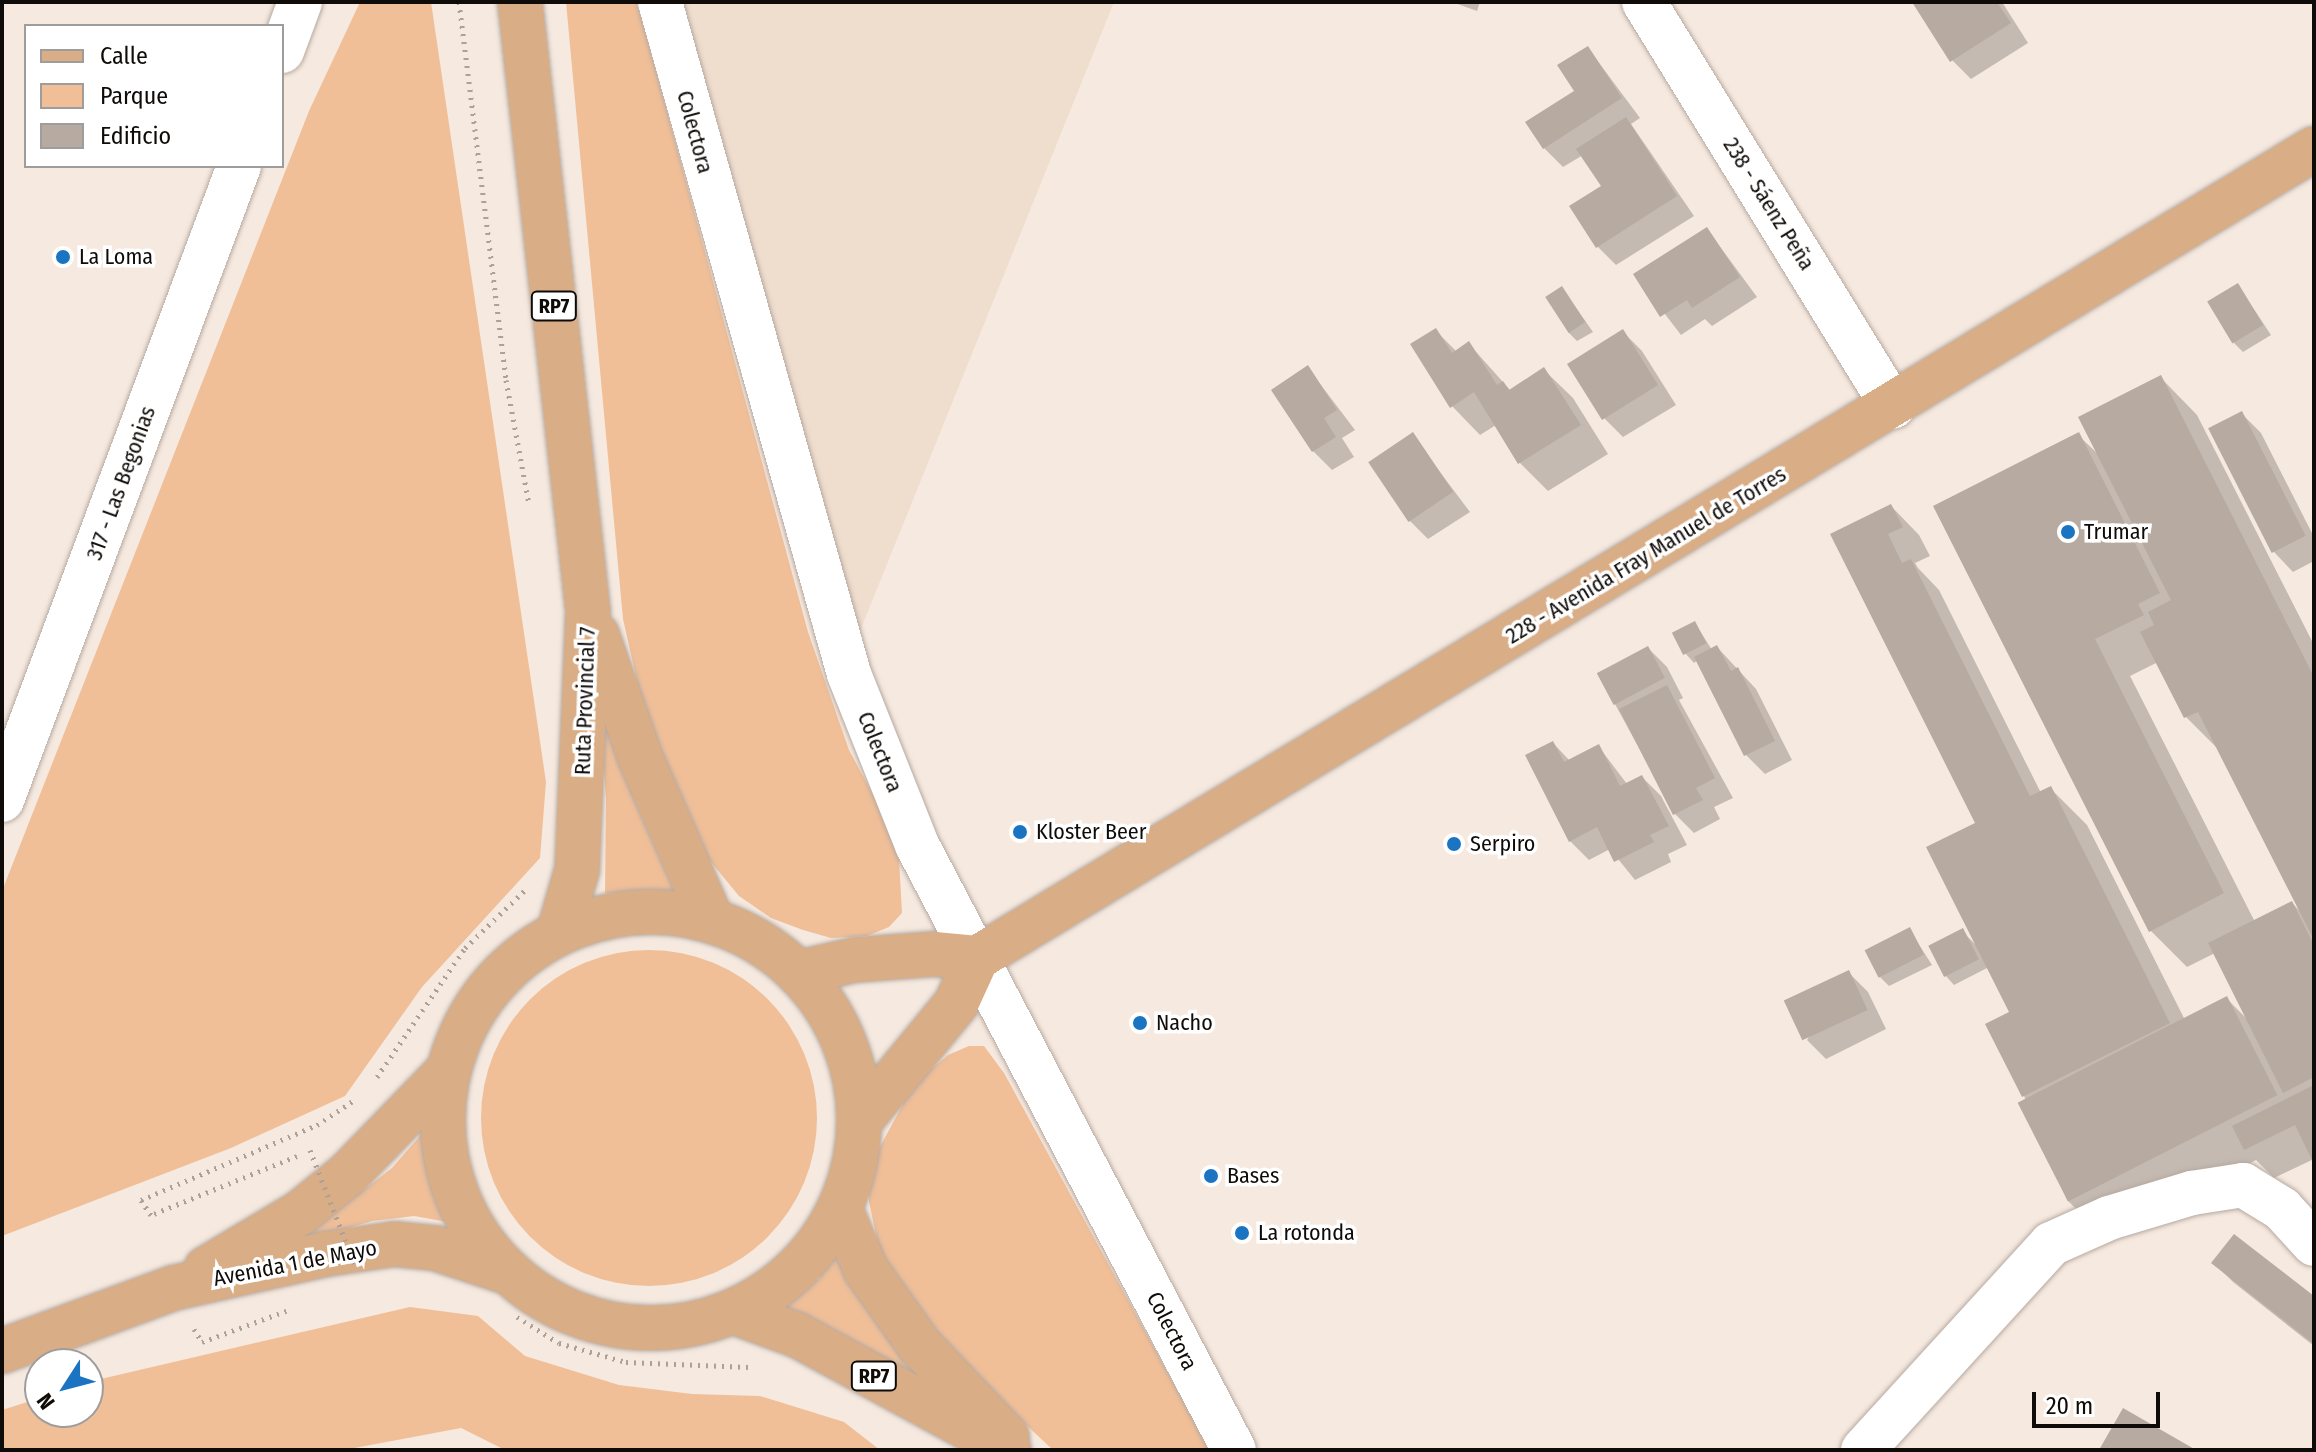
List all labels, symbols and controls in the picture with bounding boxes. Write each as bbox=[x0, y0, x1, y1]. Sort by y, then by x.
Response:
legend bbox=[24, 24, 284, 168]
text: Calle bbox=[100, 42, 148, 70]
text: Parque bbox=[100, 82, 168, 110]
street label: Colectora bbox=[671, 88, 719, 176]
text: Edificio bbox=[100, 122, 171, 150]
street label: 238 - Sáenz Peña bbox=[1718, 133, 1820, 275]
place label: La Loma bbox=[79, 244, 153, 270]
marker: La Loma bbox=[54, 248, 72, 266]
road number: RP7 bbox=[530, 290, 578, 322]
street label: 317 - Las Begonias bbox=[81, 402, 161, 564]
street label: 228 - Avenida Fray Manuel de Torres bbox=[1501, 461, 1791, 649]
place label: Trumar bbox=[2084, 519, 2148, 545]
marker: Trumar bbox=[2059, 523, 2077, 541]
street label: Ruta Provincial 7 bbox=[569, 626, 601, 776]
street label: Colectora bbox=[852, 708, 908, 796]
place label: Kloster Beer bbox=[1036, 819, 1146, 845]
marker: Kloster Beer bbox=[1011, 823, 1029, 841]
place label: Serpiro bbox=[1470, 831, 1535, 857]
marker: Serpiro bbox=[1445, 835, 1463, 853]
place label: Nacho bbox=[1156, 1010, 1213, 1036]
marker: Nacho bbox=[1131, 1014, 1149, 1032]
place label: Bases bbox=[1227, 1163, 1279, 1189]
marker: Bases bbox=[1202, 1167, 1220, 1185]
place label: La rotonda bbox=[1258, 1220, 1355, 1246]
marker: La rotonda bbox=[1233, 1224, 1251, 1242]
street label: Avenida 1 de Mayo bbox=[211, 1234, 379, 1292]
street label: Colectora bbox=[1141, 1287, 1203, 1375]
north arrow bbox=[24, 1348, 104, 1428]
road number: RP7 bbox=[850, 1360, 898, 1392]
scale bar bbox=[2036, 1376, 2164, 1426]
text: N bbox=[31, 1388, 61, 1414]
text: 20 m bbox=[2046, 1392, 2093, 1420]

